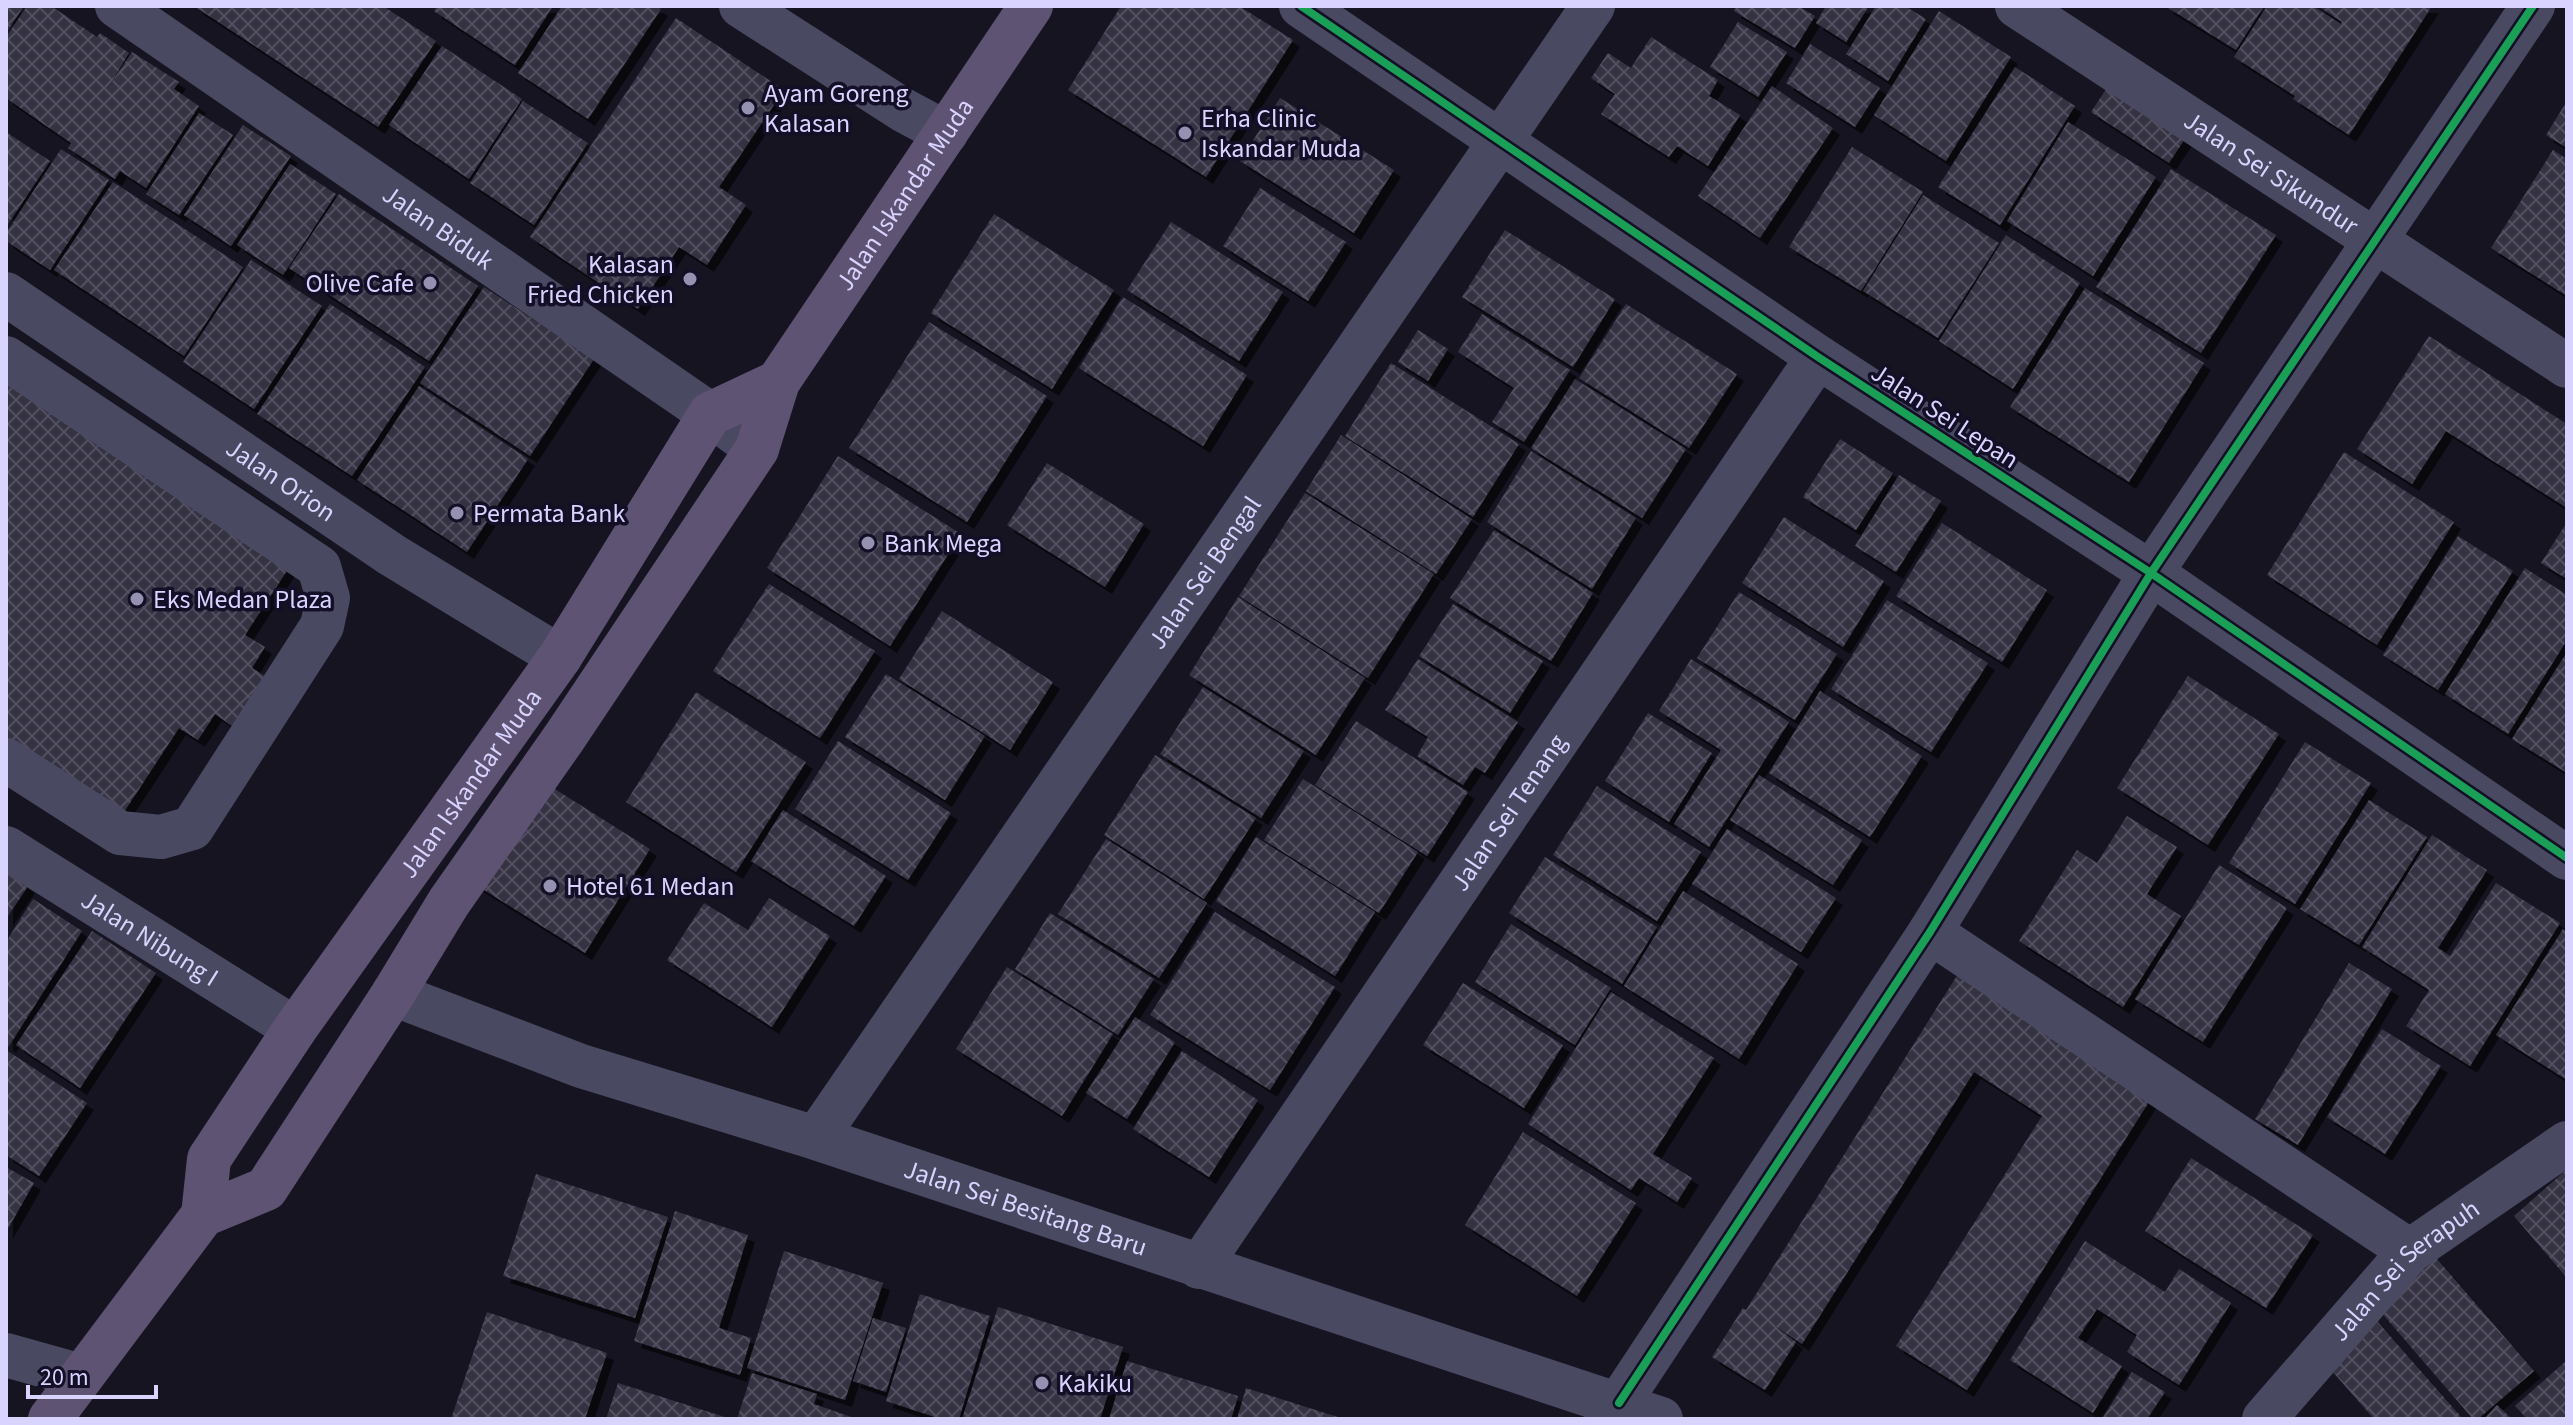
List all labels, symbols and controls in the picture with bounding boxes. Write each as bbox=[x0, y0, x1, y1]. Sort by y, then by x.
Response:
place label: Ayam Goreng Kalasan bbox=[764, 75, 909, 142]
street label: Jalan Iskandar Muda bbox=[826, 91, 983, 298]
marker: Ayam Goreng Kalasan bbox=[739, 99, 757, 117]
place label: Erha Clinic Iskandar Muda bbox=[1201, 100, 1361, 167]
street label: Jalan Sei Sikundur bbox=[2177, 102, 2367, 244]
marker: Erha Clinic Iskandar Muda bbox=[1176, 124, 1194, 142]
street label: Jalan Biduk bbox=[375, 176, 502, 279]
place label: Kalasan Fried Chicken bbox=[527, 246, 674, 313]
place label: Olive Cafe bbox=[305, 265, 414, 302]
marker: Kalasan Fried Chicken bbox=[681, 270, 699, 288]
marker: Olive Cafe bbox=[421, 274, 439, 292]
street label: Jalan Sei Lepan bbox=[1864, 354, 2026, 478]
street label: Jalan Orion bbox=[219, 429, 343, 531]
street label: Jalan Sei Bengal bbox=[1139, 489, 1270, 656]
place label: Permata Bank bbox=[473, 495, 625, 532]
marker: Permata Bank bbox=[448, 504, 466, 522]
place label: Bank Mega bbox=[884, 525, 1002, 562]
marker: Bank Mega bbox=[859, 534, 877, 552]
place label: Eks Medan Plaza bbox=[153, 581, 332, 618]
marker: Eks Medan Plaza bbox=[128, 590, 146, 608]
street label: Jalan Iskandar Muda bbox=[390, 681, 550, 885]
street label: Jalan Sei Tenang bbox=[1442, 726, 1575, 898]
place label: Hotel 61 Medan bbox=[566, 868, 734, 905]
marker: Hotel 61 Medan bbox=[541, 877, 559, 895]
street label: Jalan Nibung I bbox=[74, 881, 226, 995]
street label: Jalan Sei Besitang Baru bbox=[899, 1150, 1152, 1265]
street label: Jalan Sei Serapuh bbox=[2321, 1190, 2487, 1349]
scale bar bbox=[28, 1349, 156, 1399]
text: 20 m bbox=[40, 1360, 89, 1395]
place label: Kakiku bbox=[1058, 1365, 1132, 1402]
marker: Kakiku bbox=[1033, 1374, 1051, 1392]

